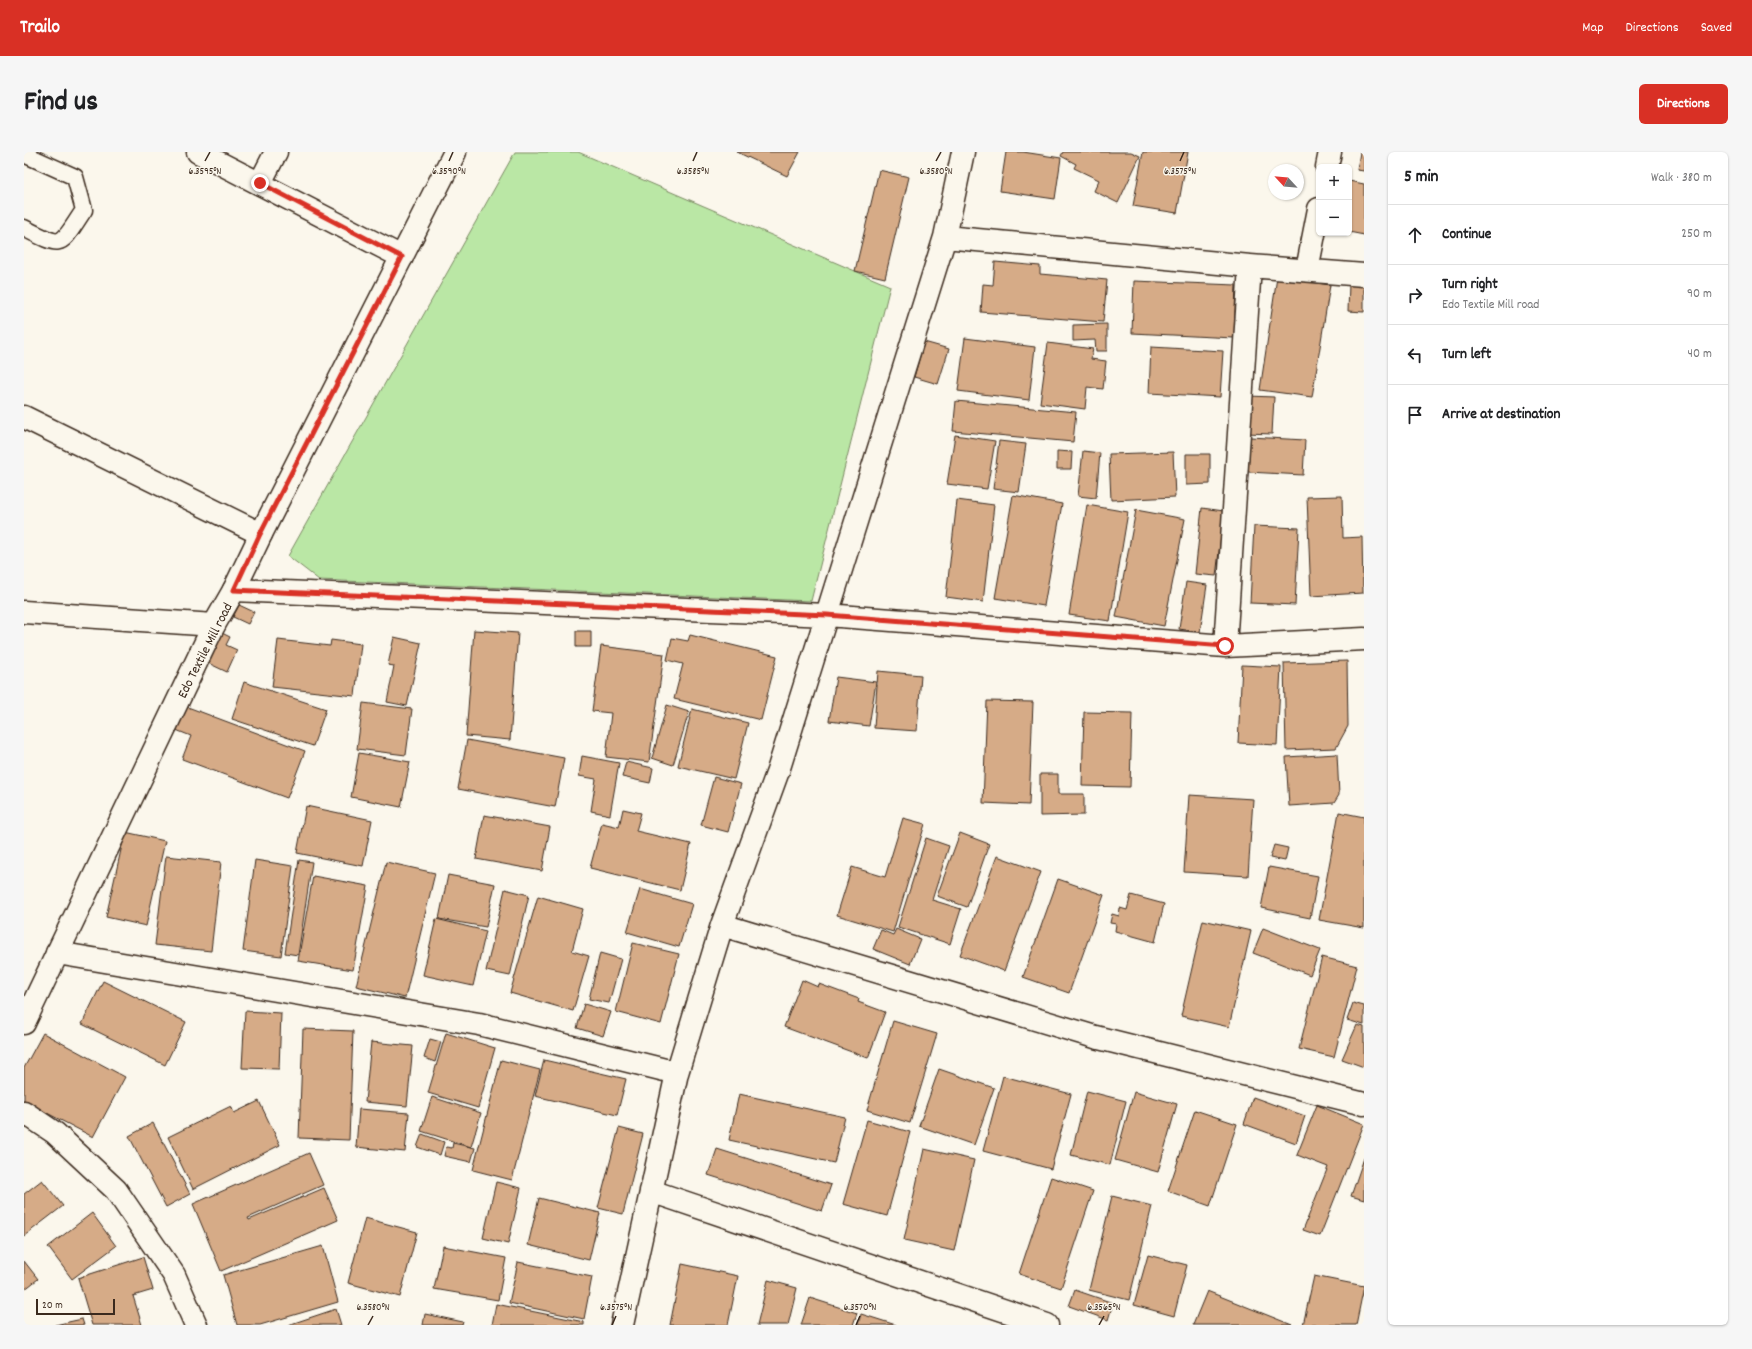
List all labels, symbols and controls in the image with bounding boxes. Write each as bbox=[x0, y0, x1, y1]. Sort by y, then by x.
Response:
text: Trailo bbox=[20, 15, 60, 42]
text: Map bbox=[1582, 18, 1604, 38]
text: Directions bbox=[1626, 18, 1679, 38]
text: Saved bbox=[1701, 18, 1732, 38]
text: Find us bbox=[24, 84, 98, 124]
button: Directions bbox=[1639, 84, 1728, 124]
north arrow bbox=[1268, 164, 1304, 200]
map controls bbox=[1316, 164, 1352, 236]
button: + bbox=[1316, 164, 1352, 200]
text: 6.3595°N bbox=[189, 165, 222, 179]
text: 6.3590°N bbox=[432, 165, 466, 179]
text: 6.3585°N bbox=[677, 165, 709, 179]
text: 6.3580°N bbox=[919, 165, 953, 179]
text: 6.3575°N bbox=[1164, 165, 1196, 179]
text: 5 min bbox=[1404, 166, 1438, 190]
text: Walk · 380 m bbox=[1651, 169, 1712, 188]
route end bbox=[251, 174, 269, 192]
button: − bbox=[1316, 200, 1352, 236]
icon: ahead bbox=[1404, 224, 1426, 246]
text: Continue bbox=[1442, 224, 1491, 246]
text: 250 m bbox=[1681, 225, 1712, 244]
text: Turn right bbox=[1442, 274, 1498, 296]
icon: right bbox=[1404, 284, 1426, 306]
text: 90 m bbox=[1687, 285, 1712, 304]
text: Edo Textile Mill road bbox=[1442, 296, 1539, 315]
icon: left bbox=[1404, 344, 1426, 366]
text: Turn left bbox=[1442, 344, 1491, 366]
text: 40 m bbox=[1688, 345, 1712, 364]
icon: arrive bbox=[1404, 404, 1426, 426]
text: Arrive at destination bbox=[1442, 404, 1560, 426]
street label: Edo Textile Mill road bbox=[173, 600, 239, 702]
route start bbox=[1216, 637, 1234, 655]
scale bar bbox=[36, 1297, 115, 1316]
text: 20 m bbox=[42, 1298, 63, 1314]
text: 6.3580°N bbox=[356, 1301, 390, 1315]
text: 6.3575°N bbox=[600, 1301, 632, 1315]
text: 6.3570°N bbox=[843, 1301, 877, 1315]
text: 6.3565°N bbox=[1087, 1301, 1121, 1315]

